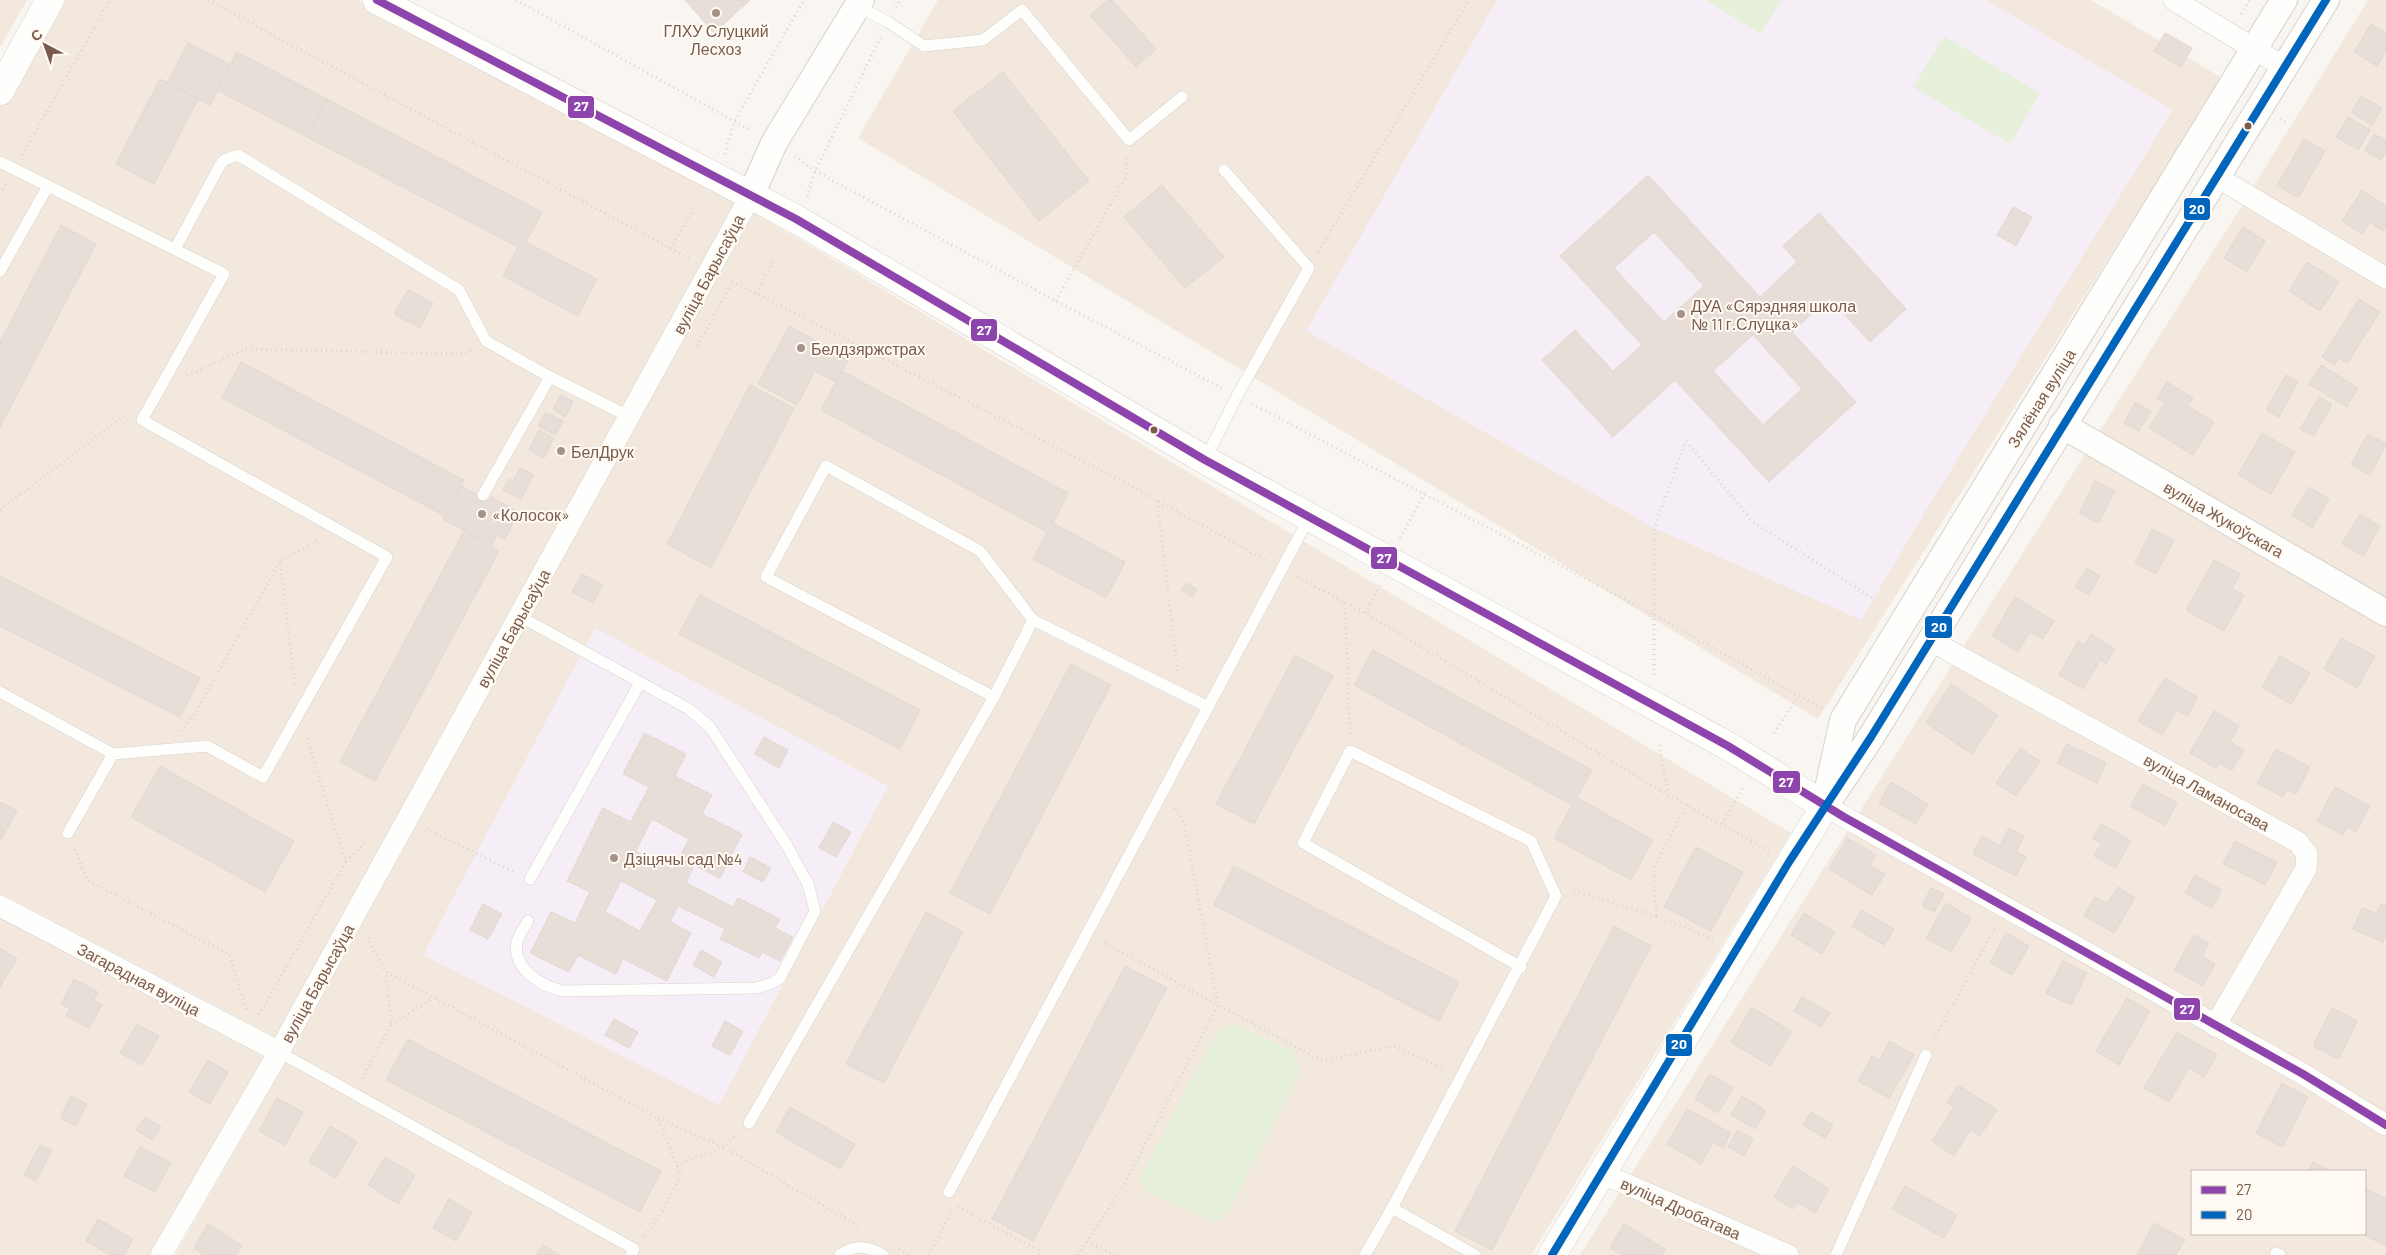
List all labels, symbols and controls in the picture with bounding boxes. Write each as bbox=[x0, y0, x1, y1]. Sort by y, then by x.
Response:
marker: ГЛХУ Слуцкий Лесхоз bbox=[710, 7, 722, 19]
north arrow bbox=[20, 20, 70, 70]
place label: ГЛХУ Слуцкий Лесхоз bbox=[663, 21, 769, 58]
text: С bbox=[27, 25, 46, 45]
line badge: 27 bbox=[567, 95, 595, 119]
text: 27 bbox=[574, 97, 588, 114]
unlabelled marker bbox=[2243, 121, 2253, 131]
line badge: 20 bbox=[2183, 197, 2211, 221]
text: 20 bbox=[2189, 200, 2205, 217]
street label: вуліца Барысаўца bbox=[668, 211, 748, 337]
place label: ДУА «Сярэдняя школа № 11 г.Слуцка» bbox=[1691, 296, 1856, 333]
marker: ДУА «Сярэдняя школа № 11 г.Слуцка» bbox=[1675, 308, 1687, 320]
line badge: 27 bbox=[970, 318, 998, 342]
text: 27 bbox=[977, 321, 991, 338]
place label: Белдзяржстрах bbox=[811, 339, 925, 358]
marker: Белдзяржстрах bbox=[795, 342, 807, 354]
street label: Зялёная вуліца bbox=[2003, 345, 2079, 451]
unlabelled marker bbox=[1149, 425, 1159, 435]
place label: БелДрук bbox=[571, 442, 635, 461]
marker: БелДрук bbox=[555, 445, 567, 457]
street label: вуліца Жукоўскага bbox=[2161, 477, 2287, 561]
place label: «Колосок» bbox=[492, 505, 570, 524]
marker: «Колосок» bbox=[476, 508, 488, 520]
line badge: 27 bbox=[1370, 546, 1398, 570]
text: 27 bbox=[1377, 549, 1391, 566]
street label: вуліца Барысаўца bbox=[473, 565, 554, 691]
line badge: 20 bbox=[1924, 615, 1953, 639]
text: 20 bbox=[1931, 618, 1947, 635]
street label: вуліца Ламаносава bbox=[2141, 749, 2273, 835]
line badge: 27 bbox=[1772, 770, 1801, 794]
text: 27 bbox=[1779, 773, 1793, 790]
place label: Дзіцячы сад №4 bbox=[624, 849, 743, 868]
marker: Дзіцячы сад №4 bbox=[608, 852, 620, 864]
street label: вуліца Барысаўца bbox=[277, 920, 358, 1046]
street label: Загарадная вуліца bbox=[74, 939, 204, 1019]
line badge: 27 bbox=[2173, 997, 2201, 1021]
text: 27 bbox=[2180, 1000, 2194, 1017]
line badge: 20 bbox=[1665, 1033, 1693, 1057]
text: 20 bbox=[1671, 1035, 1687, 1052]
legend bbox=[2191, 1170, 2366, 1235]
street label: вуліца Дробатава bbox=[1618, 1173, 1744, 1243]
text: 27 bbox=[2236, 1180, 2251, 1198]
text: 20 bbox=[2236, 1205, 2253, 1223]

